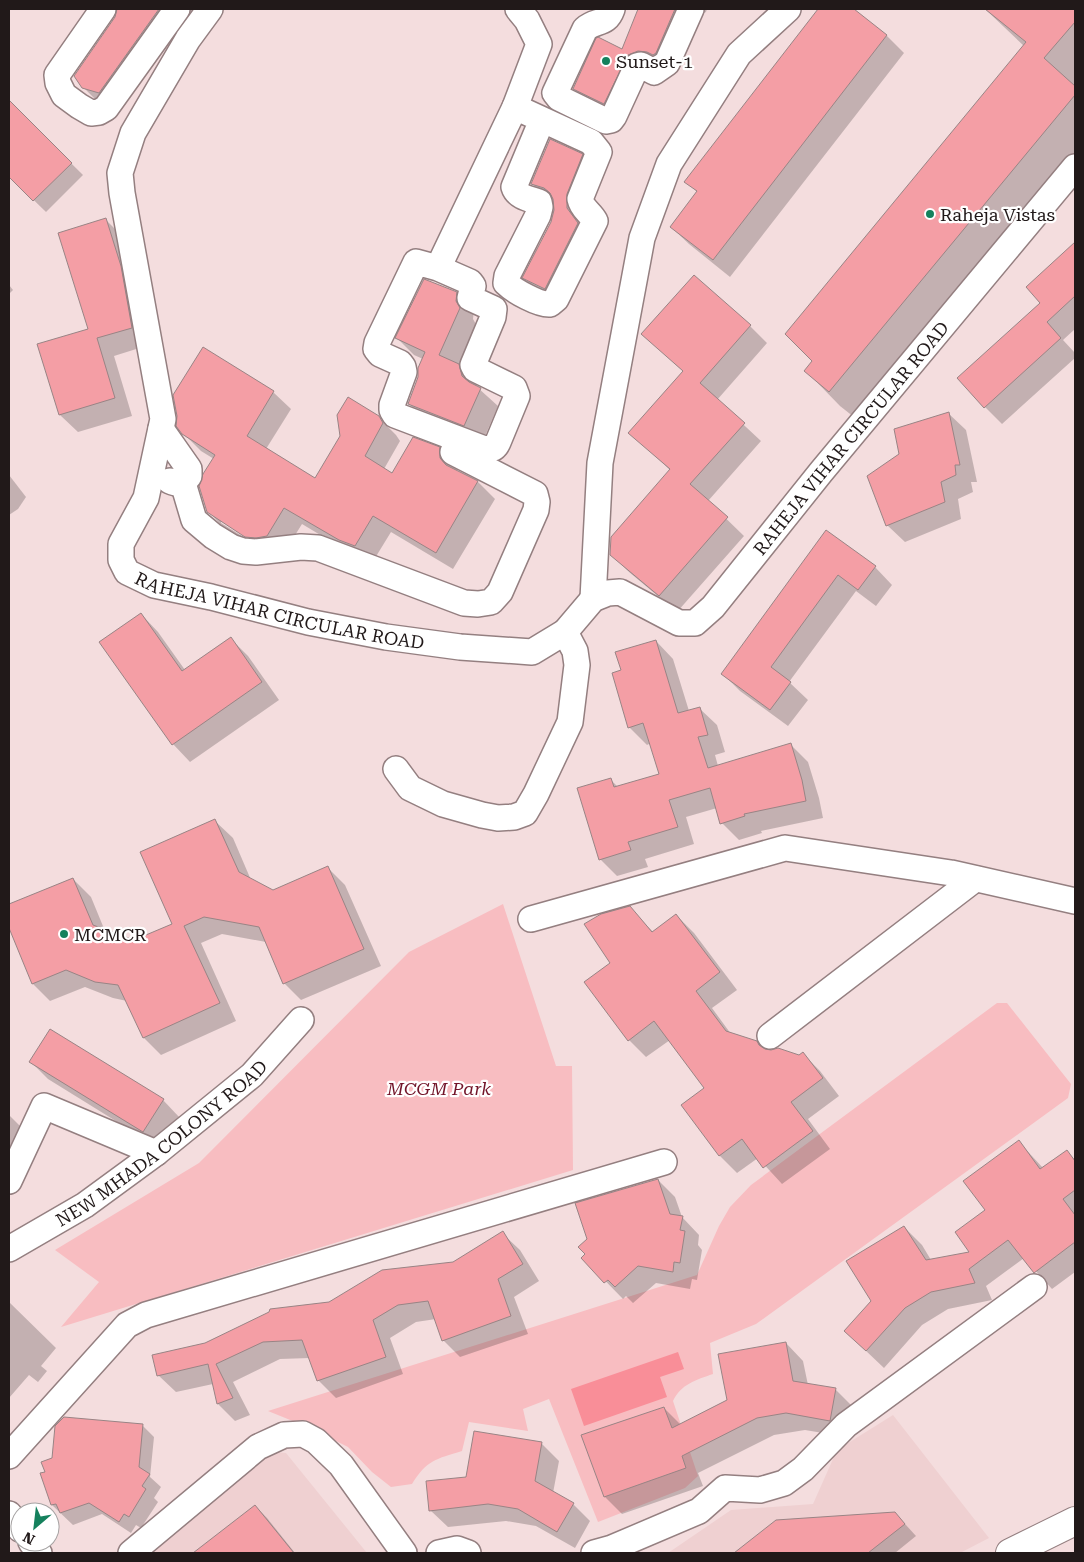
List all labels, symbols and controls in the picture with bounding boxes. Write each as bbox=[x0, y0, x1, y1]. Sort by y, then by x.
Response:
place label: Sunset-1 bbox=[616, 51, 693, 72]
marker: Sunset-1 bbox=[600, 55, 612, 67]
place label: Raheja Vistas bbox=[940, 204, 1055, 225]
marker: Raheja Vistas bbox=[924, 208, 936, 220]
street label: RAHEJA VIHAR CIRCULAR ROAD bbox=[749, 317, 953, 559]
street label: RAHEJA VIHAR CIRCULAR ROAD bbox=[132, 567, 426, 653]
place label: MCMCR bbox=[74, 924, 147, 945]
marker: MCMCR bbox=[58, 928, 70, 940]
street label: NEW MHADA COLONY ROAD bbox=[52, 1055, 271, 1230]
park label: MCGM Park bbox=[386, 1078, 491, 1099]
north arrow bbox=[10, 1502, 60, 1552]
text: N bbox=[20, 1529, 37, 1548]

